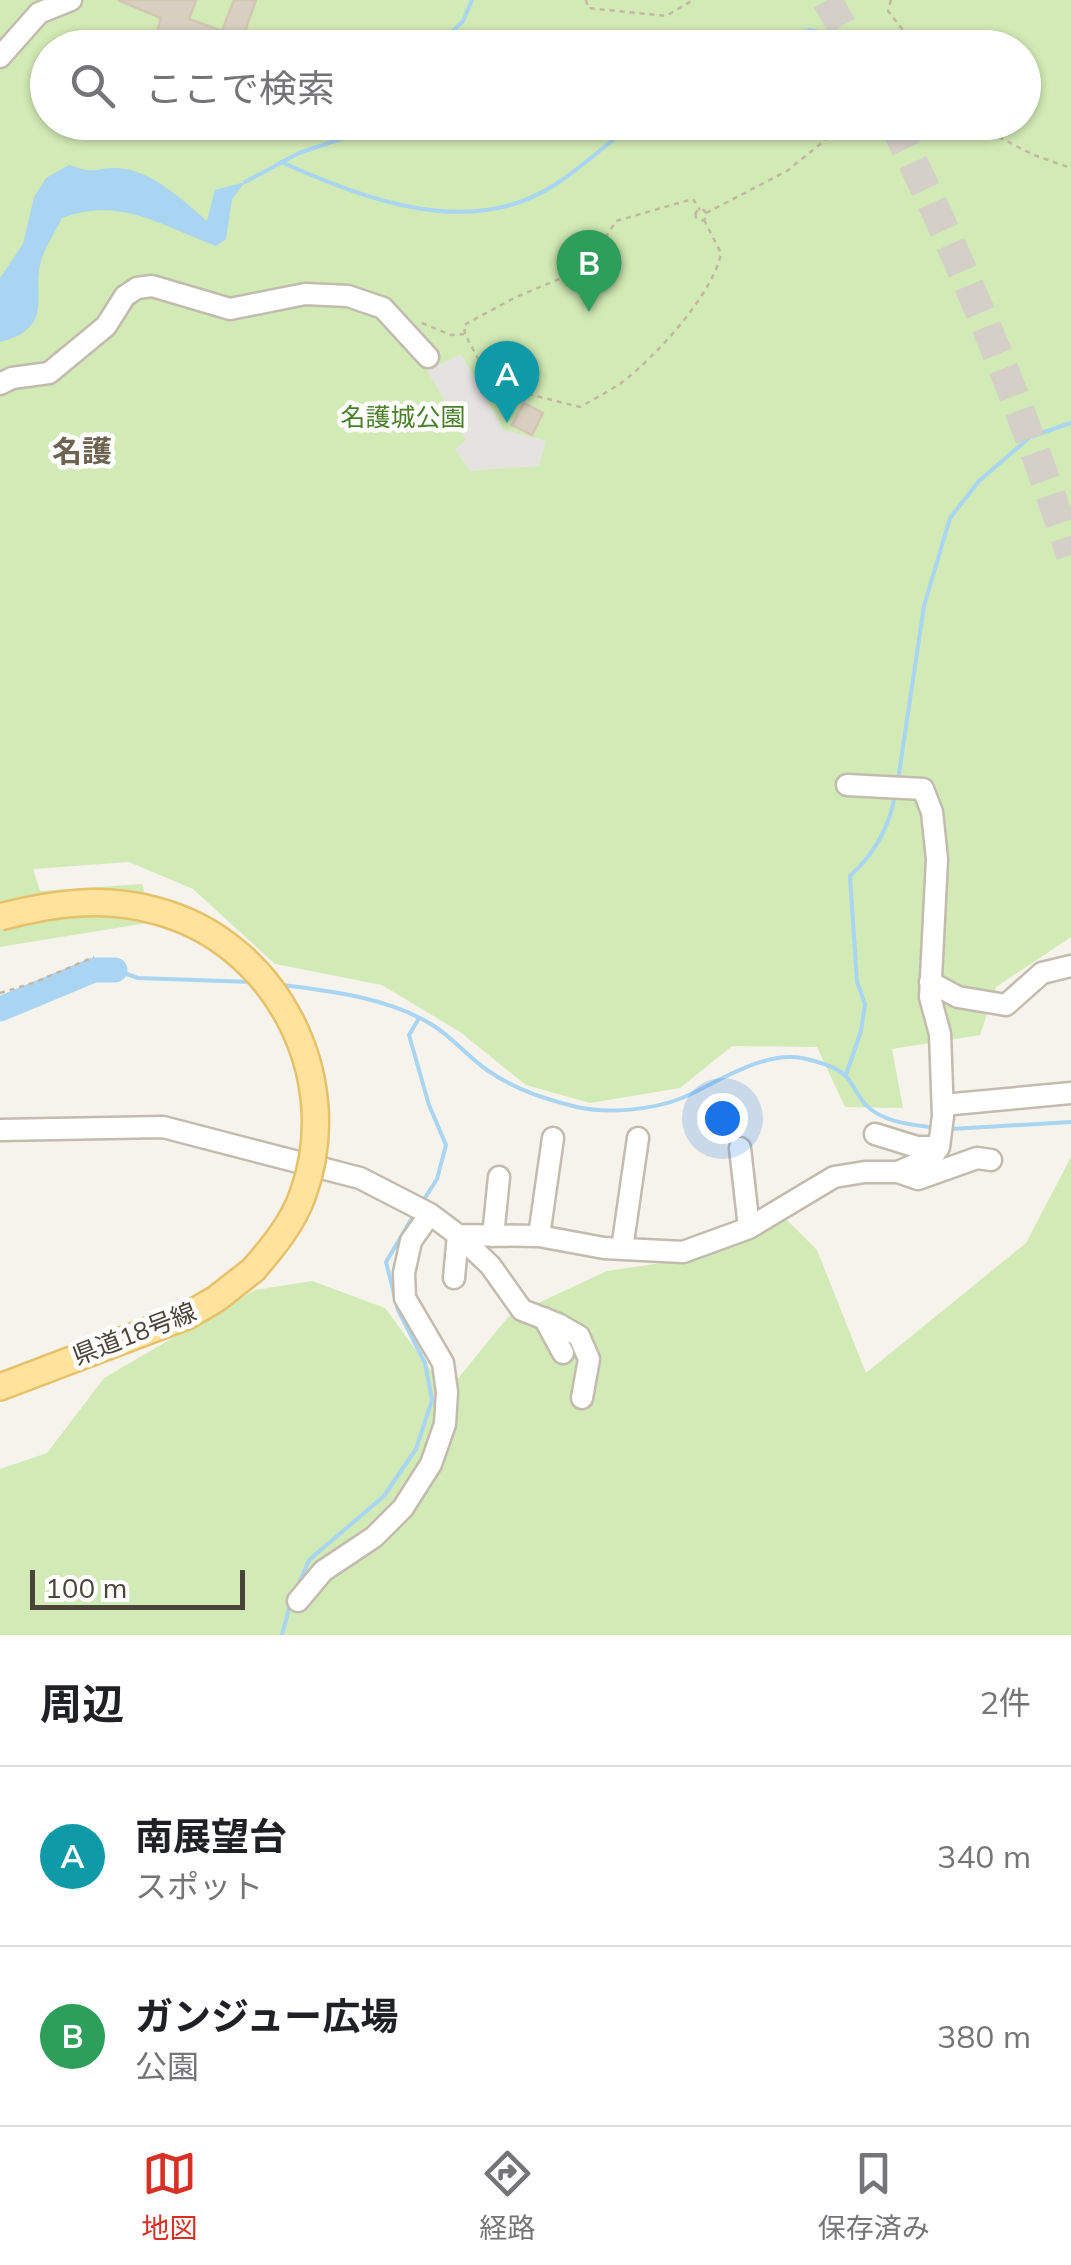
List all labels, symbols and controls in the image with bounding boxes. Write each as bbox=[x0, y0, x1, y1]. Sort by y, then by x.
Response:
search box bbox=[30, 30, 1041, 140]
icon: search bbox=[65, 58, 120, 113]
text: ここで検索 bbox=[145, 64, 335, 112]
pin: B bbox=[556, 230, 622, 312]
pin: A bbox=[474, 340, 540, 423]
park label: 名護城公園 bbox=[340, 401, 466, 432]
district label: 名護 bbox=[52, 432, 112, 470]
your location bbox=[697, 1093, 748, 1144]
street label: 県道18号線 bbox=[68, 1295, 200, 1371]
scale bar bbox=[30, 1565, 245, 1610]
text: 100 m bbox=[45, 1570, 127, 1605]
text: 周辺 bbox=[40, 1677, 124, 1730]
text: 2件 bbox=[980, 1682, 1031, 1722]
text: 南展望台 bbox=[135, 1812, 287, 1860]
text: A bbox=[60, 1836, 85, 1876]
text: 340 m bbox=[937, 1836, 1031, 1876]
text: スポット bbox=[135, 1866, 263, 1906]
text: ガンジュー広場 bbox=[135, 1992, 398, 2040]
text: B bbox=[61, 2016, 84, 2056]
text: 380 m bbox=[937, 2016, 1031, 2056]
text: 公園 bbox=[135, 2046, 199, 2086]
tab: 地図 bbox=[141, 2146, 197, 2246]
tab: 経路 bbox=[479, 2146, 536, 2246]
tab: 保存済み bbox=[818, 2146, 930, 2246]

